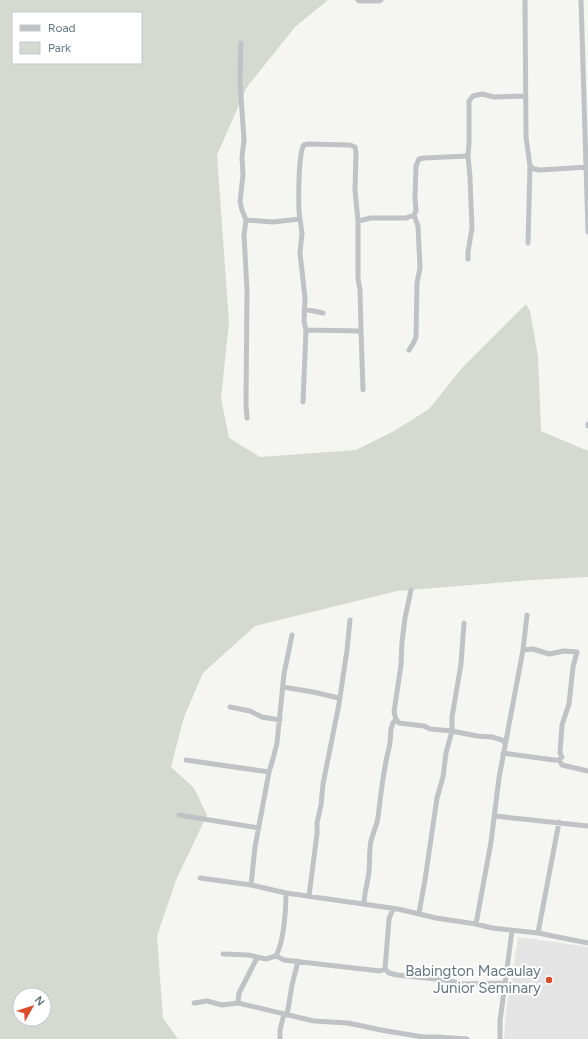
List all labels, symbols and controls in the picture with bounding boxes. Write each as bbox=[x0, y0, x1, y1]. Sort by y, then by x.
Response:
legend bbox=[12, 12, 142, 64]
text: Road bbox=[48, 21, 76, 35]
text: Park bbox=[48, 41, 71, 55]
place label: Babington Macaulay Junior Seminary bbox=[405, 962, 541, 997]
marker: Babington Macaulay Junior Seminary bbox=[544, 975, 554, 985]
north arrow bbox=[12, 987, 52, 1027]
text: N bbox=[32, 994, 47, 1008]

